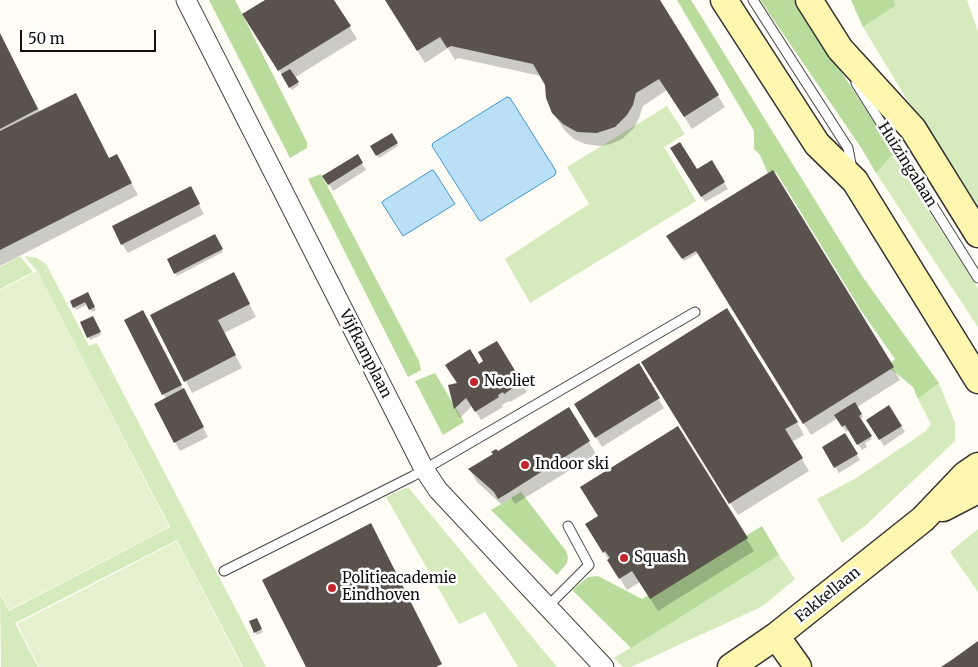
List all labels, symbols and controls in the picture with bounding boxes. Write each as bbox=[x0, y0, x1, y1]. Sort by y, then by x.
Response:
scale bar bbox=[22, 20, 159, 52]
text: 50 m bbox=[28, 29, 65, 48]
street label: Huizingalaan bbox=[874, 119, 940, 211]
street label: Vijfkamplaan bbox=[335, 307, 395, 401]
place label: Neoliet bbox=[484, 373, 535, 391]
marker: Neoliet bbox=[468, 376, 480, 388]
place label: Indoor ski bbox=[535, 456, 609, 474]
marker: Indoor ski bbox=[519, 459, 531, 471]
place label: Squash bbox=[634, 549, 686, 567]
marker: Squash bbox=[618, 552, 630, 564]
street label: Fakkellaan bbox=[792, 563, 864, 627]
place label: Politieacademie Eindhoven bbox=[342, 570, 456, 605]
marker: Politieacademie Eindhoven bbox=[326, 582, 338, 594]

